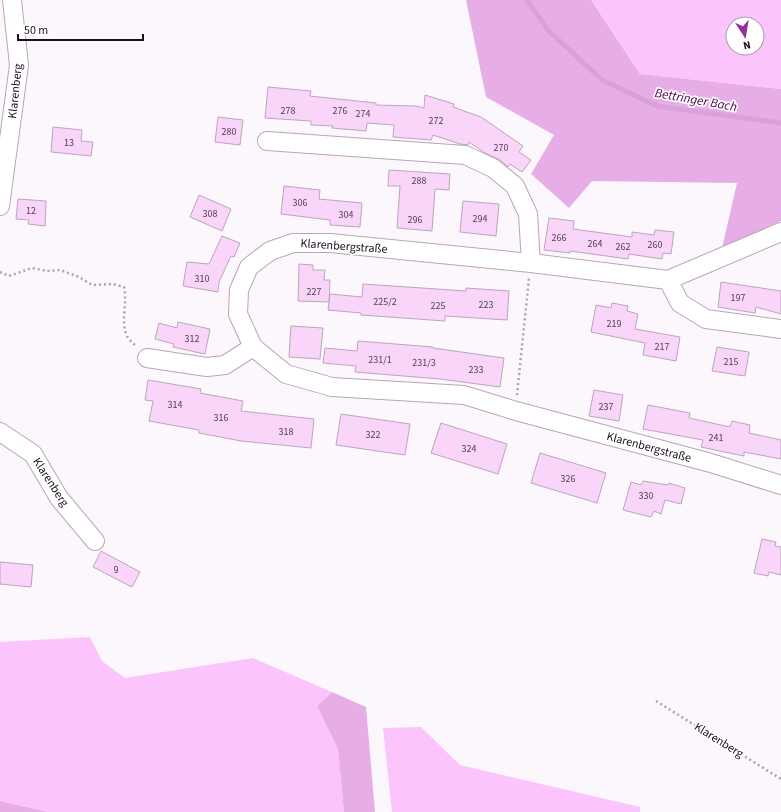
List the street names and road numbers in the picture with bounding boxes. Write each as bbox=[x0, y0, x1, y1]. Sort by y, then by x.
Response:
street label: Klarenberg bbox=[4, 63, 27, 119]
street label: Klarenbergstraße bbox=[300, 235, 388, 258]
street label: Klarenbergstraße bbox=[605, 428, 693, 467]
street label: Klarenberg bbox=[28, 454, 73, 510]
street label: Klarenberg bbox=[691, 719, 747, 762]

